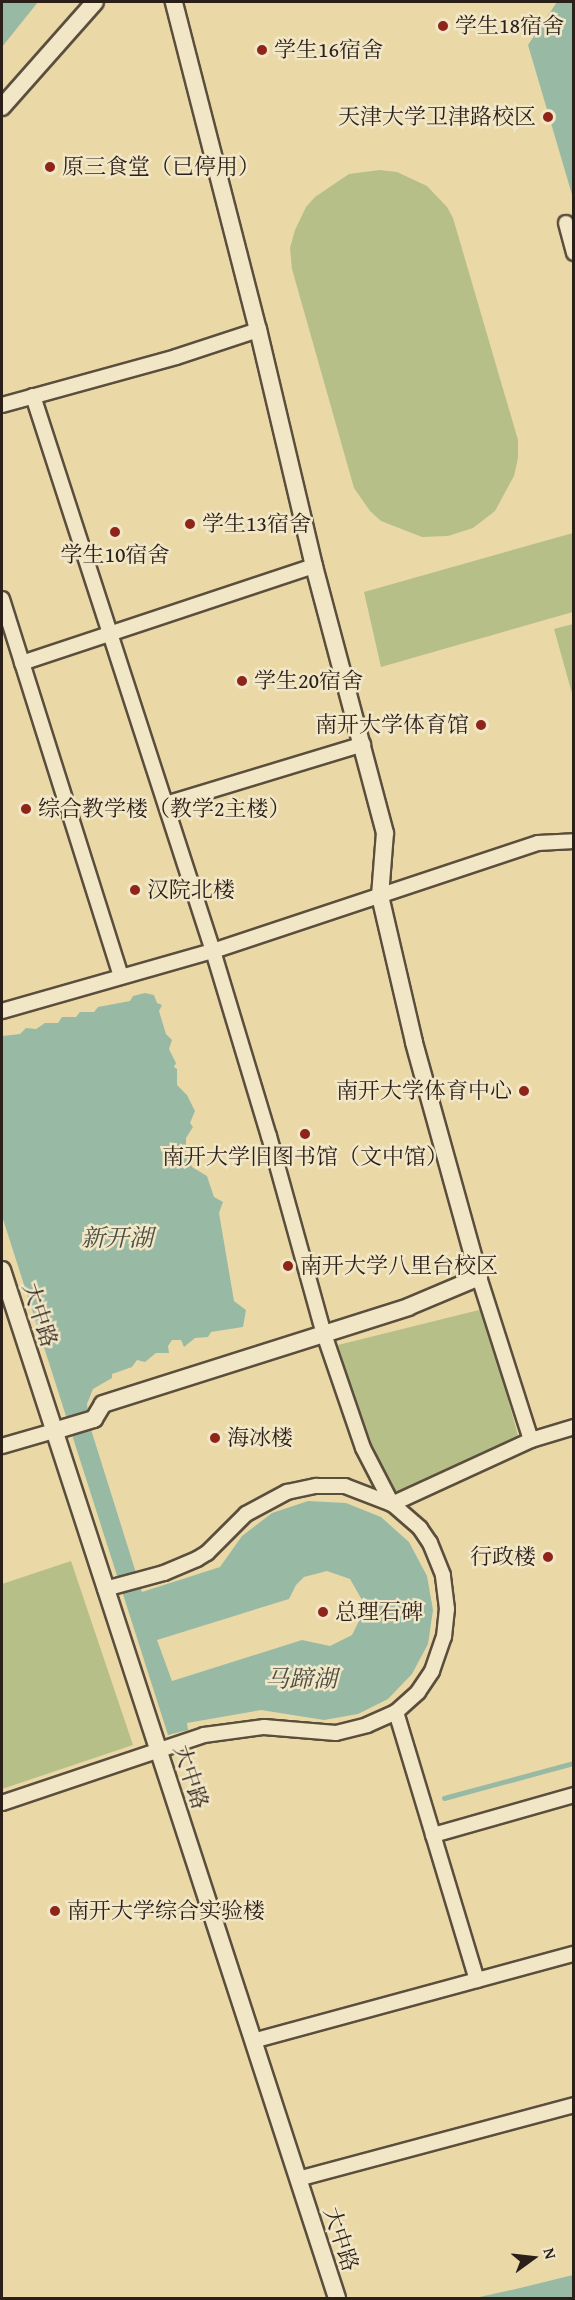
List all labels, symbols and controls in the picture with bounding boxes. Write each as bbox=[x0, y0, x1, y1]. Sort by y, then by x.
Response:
place label: 学生18宿舍 bbox=[455, 13, 564, 39]
marker: 学生18宿舍 bbox=[436, 19, 450, 33]
place label: 学生16宿舍 bbox=[274, 37, 383, 63]
marker: 学生16宿舍 bbox=[255, 43, 269, 57]
place label: 天津大学卫津路校区 bbox=[338, 104, 536, 130]
marker: 天津大学卫津路校区 bbox=[541, 110, 555, 124]
place label: 原三食堂（已停用） bbox=[62, 154, 260, 180]
marker: 原三食堂（已停用） bbox=[43, 160, 57, 174]
place label: 学生13宿舍 bbox=[202, 511, 311, 537]
marker: 学生13宿舍 bbox=[183, 517, 197, 531]
marker: 学生10宿舍 bbox=[108, 525, 122, 539]
place label: 学生10宿舍 bbox=[60, 542, 170, 568]
place label: 学生20宿舍 bbox=[254, 668, 363, 694]
marker: 学生20宿舍 bbox=[235, 674, 249, 688]
place label: 南开大学体育馆 bbox=[315, 712, 469, 738]
marker: 南开大学体育馆 bbox=[474, 718, 488, 732]
place label: 综合教学楼（教学2主楼） bbox=[38, 796, 291, 822]
marker: 综合教学楼（教学2主楼） bbox=[19, 802, 33, 816]
place label: 汉院北楼 bbox=[147, 877, 235, 903]
marker: 汉院北楼 bbox=[128, 883, 142, 897]
place label: 南开大学体育中心 bbox=[336, 1078, 512, 1104]
marker: 南开大学体育中心 bbox=[517, 1084, 531, 1098]
marker: 南开大学旧图书馆（文中馆） bbox=[298, 1127, 312, 1141]
place label: 南开大学旧图书馆（文中馆） bbox=[162, 1144, 448, 1170]
water label: 新开湖 bbox=[81, 1224, 153, 1252]
place label: 南开大学八里台校区 bbox=[300, 1253, 498, 1279]
marker: 南开大学八里台校区 bbox=[281, 1259, 295, 1273]
street label: 大中路 bbox=[17, 1280, 63, 1350]
place label: 海冰楼 bbox=[227, 1425, 293, 1451]
marker: 海冰楼 bbox=[208, 1431, 222, 1445]
place label: 行政楼 bbox=[470, 1544, 536, 1570]
marker: 行政楼 bbox=[541, 1550, 555, 1564]
place label: 总理石碑 bbox=[335, 1599, 423, 1625]
marker: 总理石碑 bbox=[316, 1605, 330, 1619]
water label: 马蹄湖 bbox=[265, 1665, 337, 1693]
street label: 大中路 bbox=[168, 1742, 214, 1812]
place label: 南开大学综合实验楼 bbox=[67, 1898, 265, 1924]
marker: 南开大学综合实验楼 bbox=[48, 1904, 62, 1918]
street label: 大中路 bbox=[318, 2204, 364, 2274]
north arrow bbox=[503, 2228, 563, 2288]
text: N bbox=[537, 2245, 563, 2262]

